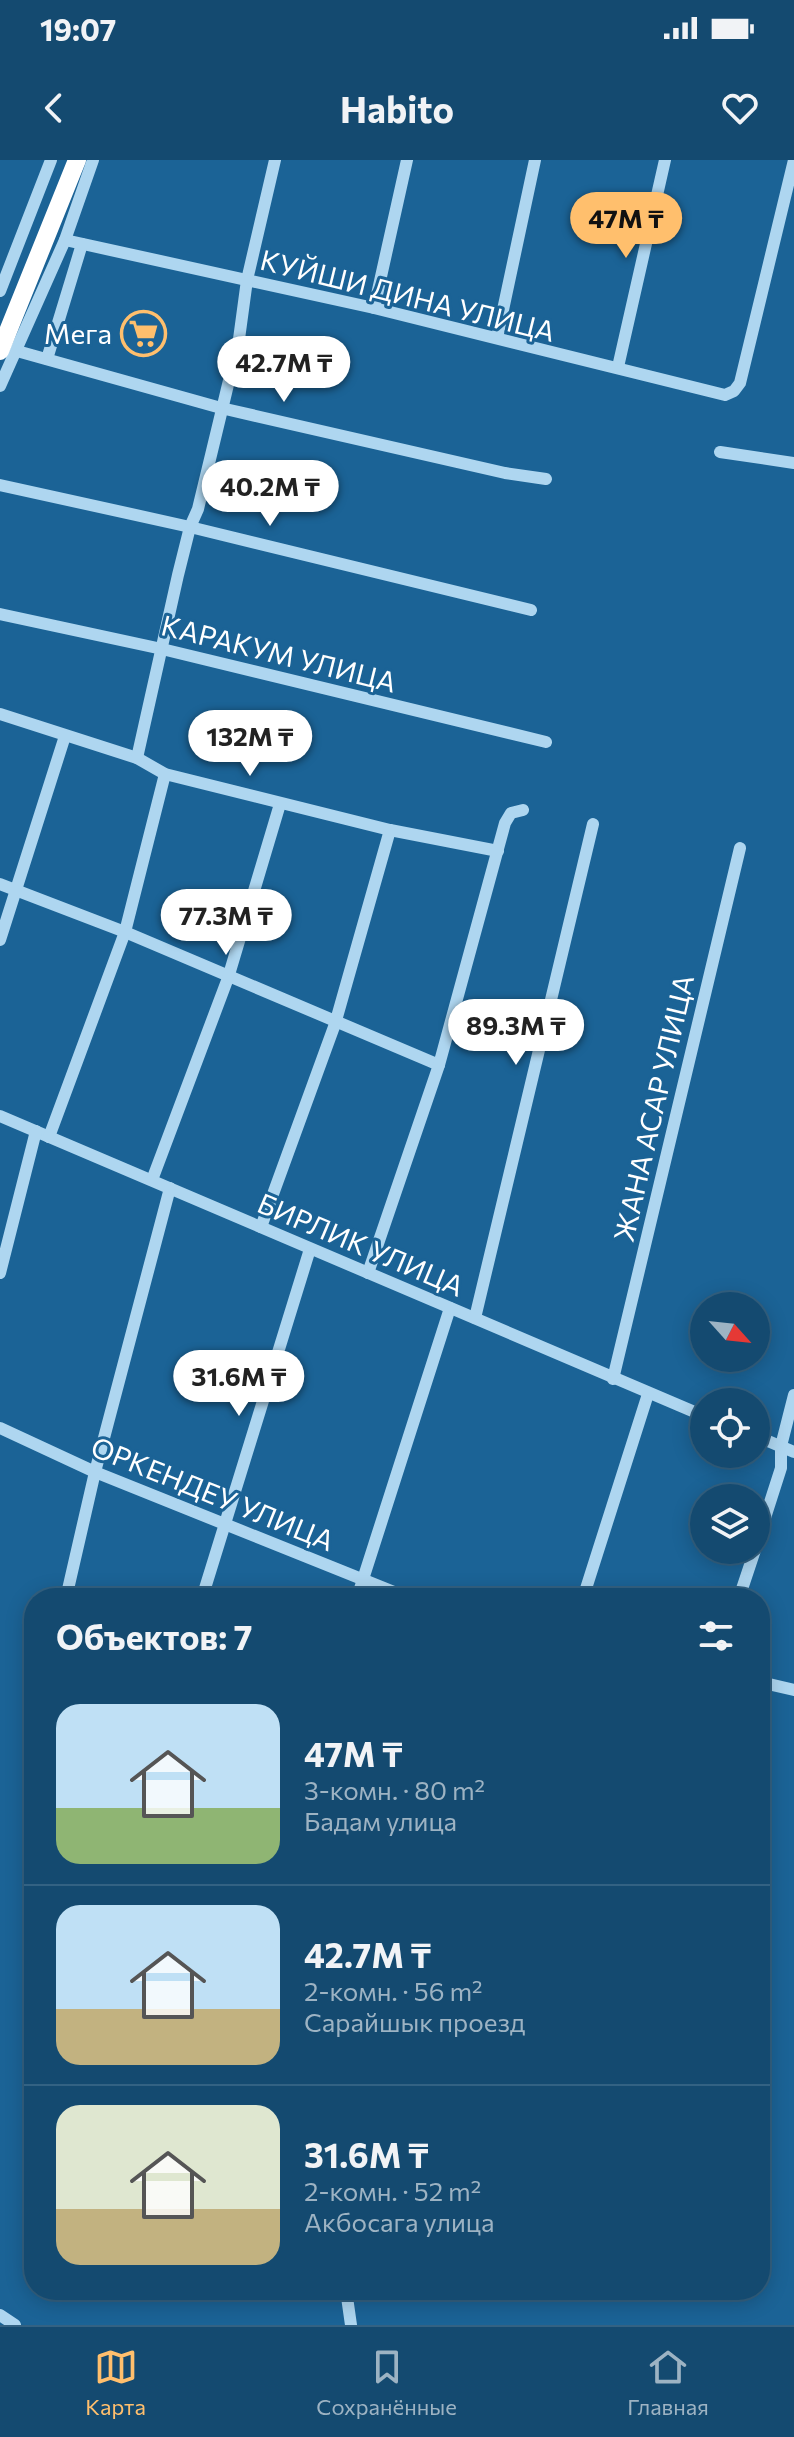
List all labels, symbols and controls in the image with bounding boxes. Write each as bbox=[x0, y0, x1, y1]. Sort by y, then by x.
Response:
text: 19:07 bbox=[40, 10, 116, 47]
icon: back bbox=[32, 86, 76, 130]
text: Habito bbox=[340, 86, 454, 130]
icon: heart bbox=[718, 86, 762, 130]
pin: 47M ₸ bbox=[570, 192, 682, 260]
text: 47M ₸ bbox=[588, 202, 664, 233]
street label: КУЙШИ ДИНА УЛИЦА bbox=[257, 242, 559, 348]
supermarket icon: Мега bbox=[119, 309, 167, 357]
place label: Мега bbox=[44, 316, 112, 350]
pin: 42.7M ₸ bbox=[210, 336, 358, 404]
text: 42.7M ₸ bbox=[235, 346, 333, 377]
pin: 40.2M ₸ bbox=[196, 460, 344, 528]
text: 40.2M ₸ bbox=[220, 470, 320, 501]
street label: КАРАКУМ УЛИЦА bbox=[158, 607, 400, 699]
pin: 132M ₸ bbox=[185, 710, 315, 778]
text: 132M ₸ bbox=[206, 720, 294, 751]
pin: 77.3M ₸ bbox=[152, 889, 300, 957]
text: 77.3M ₸ bbox=[179, 899, 273, 930]
street label: ЖАНА АСАР УЛИЦА bbox=[606, 971, 700, 1245]
pin: 89.3M ₸ bbox=[442, 999, 590, 1067]
text: 89.3M ₸ bbox=[466, 1009, 566, 1040]
street label: БИРЛИК УЛИЦА bbox=[253, 1185, 469, 1303]
north arrow bbox=[690, 1292, 770, 1372]
map controls bbox=[690, 1292, 770, 1564]
pin: 31.6M ₸ bbox=[165, 1350, 313, 1418]
text: 31.6M ₸ bbox=[191, 1360, 287, 1391]
button: locate bbox=[690, 1388, 770, 1468]
street label: ОРКЕНДЕУ УЛИЦА bbox=[87, 1429, 339, 1557]
button: layers bbox=[690, 1484, 770, 1564]
icon: filters bbox=[694, 1614, 738, 1658]
text: Объектов: 7 bbox=[56, 1615, 252, 1657]
text: 47M ₸ bbox=[304, 1732, 403, 1774]
icon: home bbox=[120, 1736, 216, 1832]
text: 3-комн. · 80 m² bbox=[304, 1774, 485, 1805]
text: Бадам улица bbox=[304, 1805, 457, 1836]
text: 42.7M ₸ bbox=[304, 1933, 431, 1975]
icon: home bbox=[120, 1937, 216, 2033]
text: 2-комн. · 56 m² bbox=[304, 1975, 483, 2006]
text: Сарайшык проезд bbox=[304, 2006, 525, 2037]
text: 31.6M ₸ bbox=[304, 2133, 429, 2175]
icon: home bbox=[120, 2137, 216, 2233]
text: 2-комн. · 52 m² bbox=[304, 2175, 481, 2206]
text: Акбосага улица bbox=[304, 2206, 494, 2237]
tab: Карта bbox=[85, 2345, 146, 2420]
tab: Сохранённые bbox=[316, 2345, 457, 2420]
tab: Главная bbox=[627, 2345, 709, 2420]

